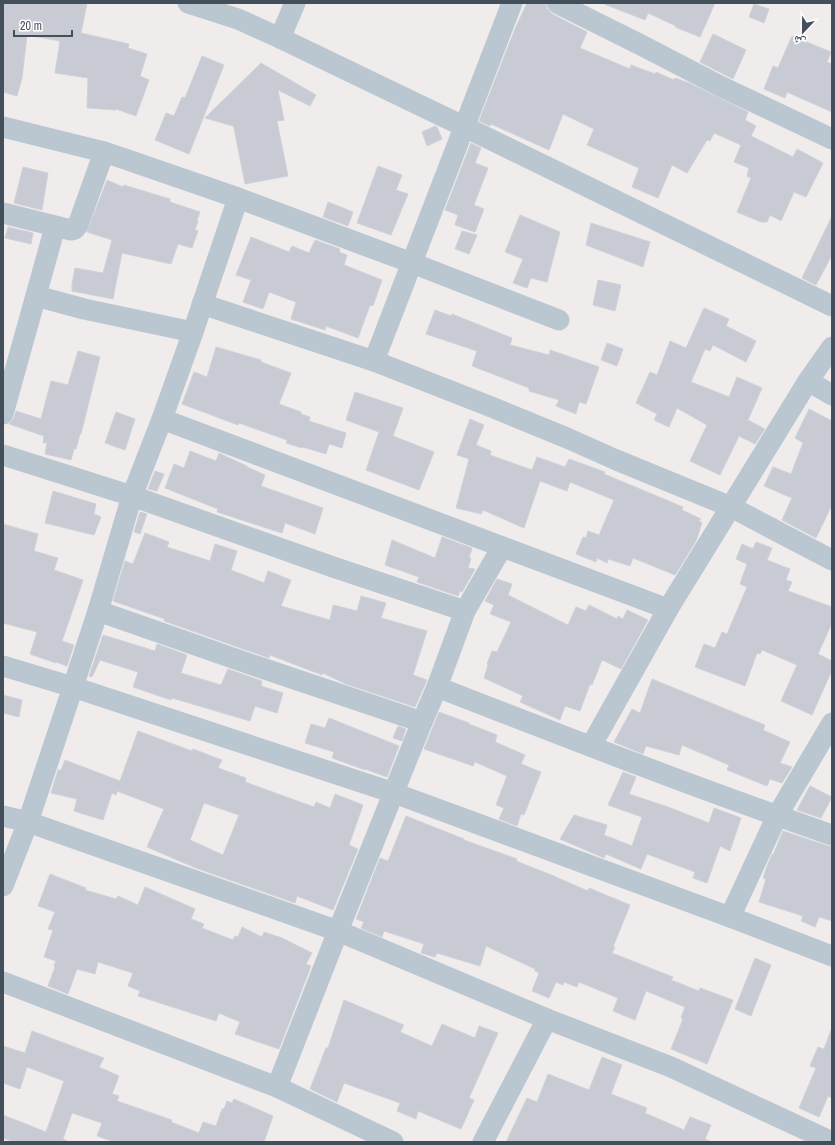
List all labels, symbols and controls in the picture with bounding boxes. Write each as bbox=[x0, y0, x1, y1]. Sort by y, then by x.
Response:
scale bar bbox=[14, 12, 72, 38]
north arrow bbox=[783, 12, 823, 52]
text: 20 m bbox=[20, 18, 42, 34]
text: ش bbox=[791, 32, 808, 50]

